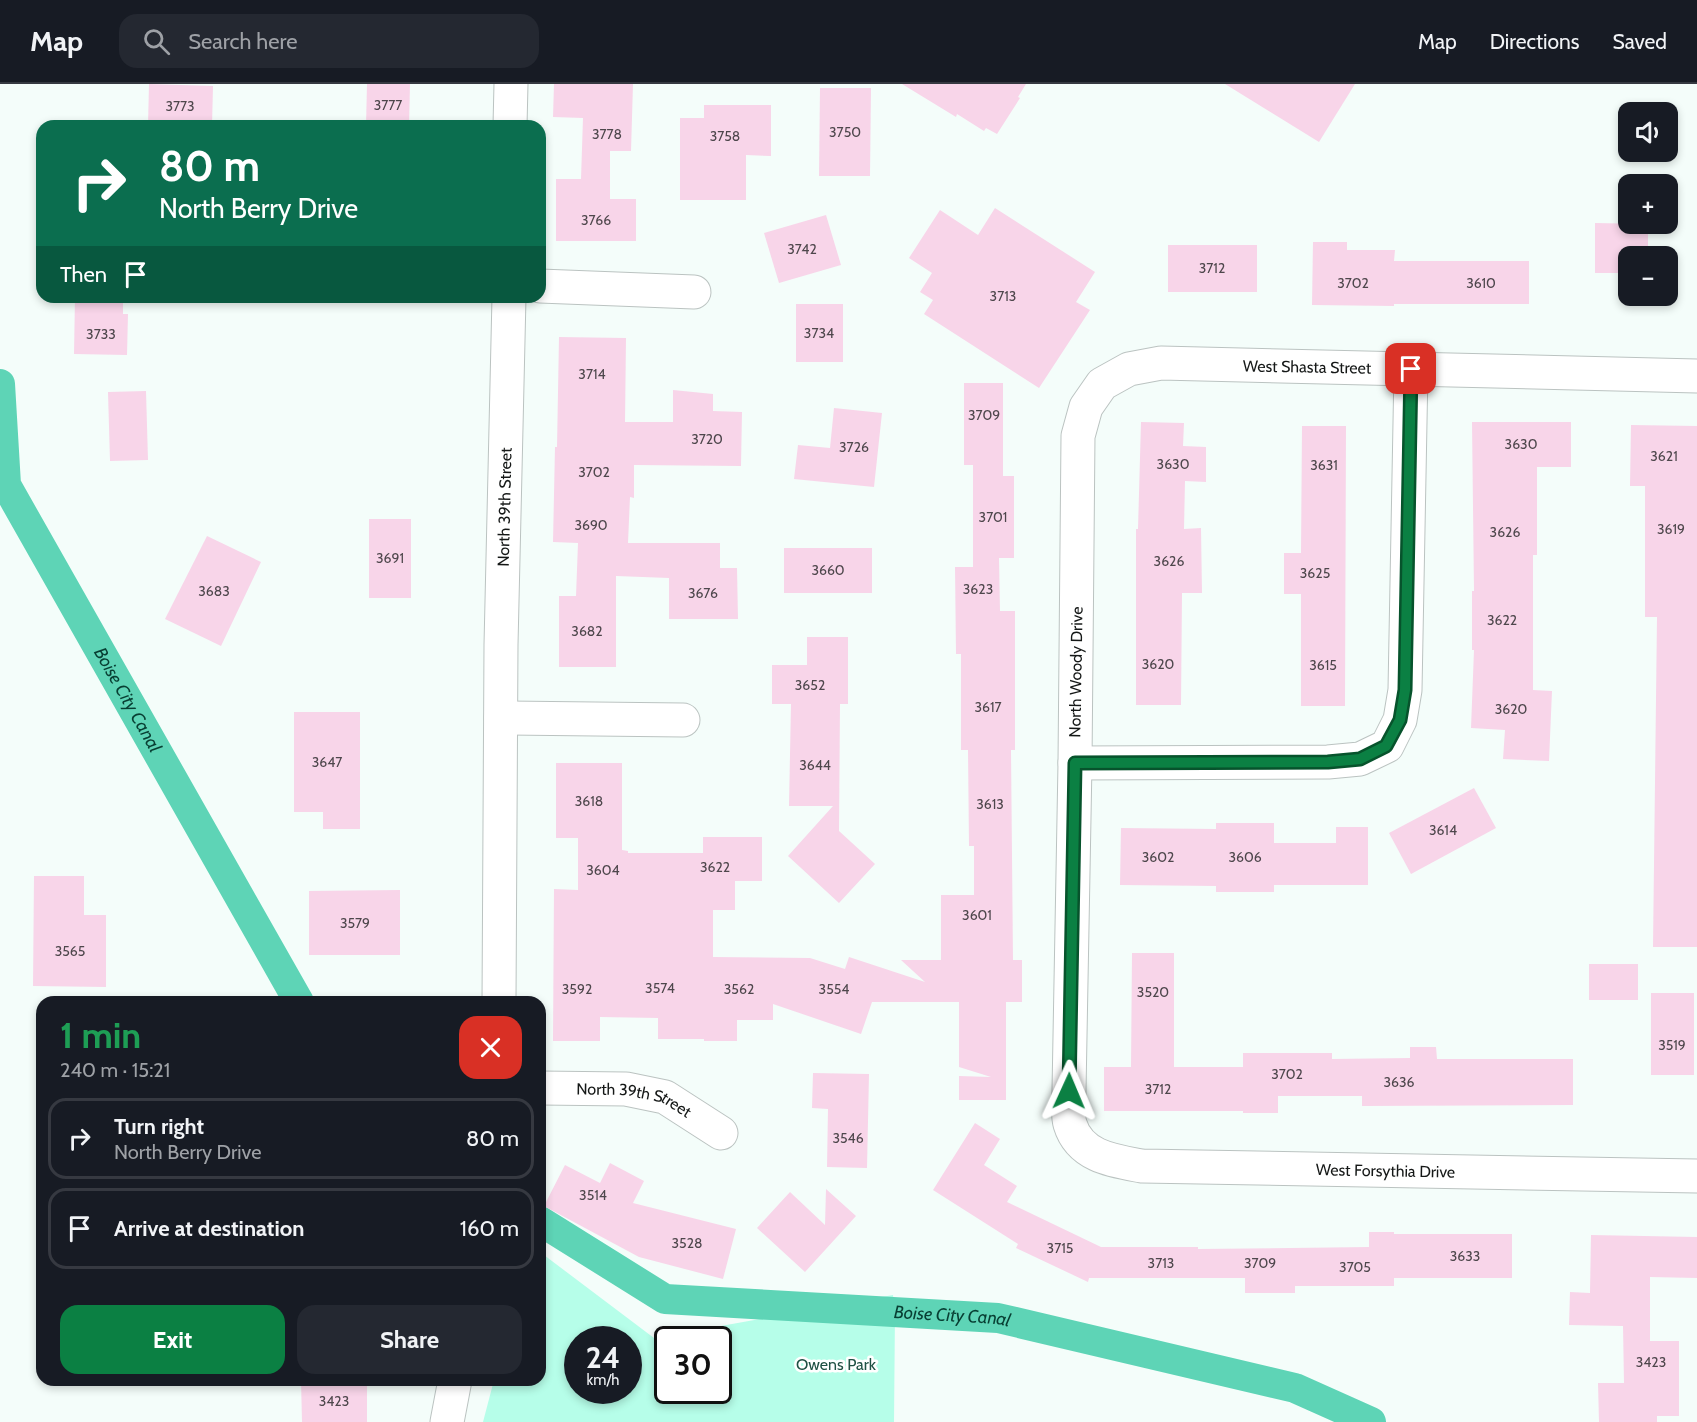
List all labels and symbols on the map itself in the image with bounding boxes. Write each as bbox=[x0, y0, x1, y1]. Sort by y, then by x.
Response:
house number: 3777 bbox=[374, 96, 402, 114]
house number: 3773 bbox=[165, 97, 195, 115]
house number: 3750 bbox=[829, 123, 861, 141]
house number: 3778 bbox=[592, 125, 622, 143]
house number: 3758 bbox=[710, 127, 740, 145]
house number: 3766 bbox=[581, 211, 611, 229]
house number: 3742 bbox=[787, 240, 817, 258]
house number: 3712 bbox=[1199, 259, 1225, 277]
house number: 3702 bbox=[1337, 274, 1369, 292]
house number: 3610 bbox=[1466, 274, 1496, 292]
house number: 3713 bbox=[990, 287, 1016, 305]
house number: 3734 bbox=[804, 324, 834, 342]
house number: 3733 bbox=[86, 325, 116, 343]
pin bbox=[1385, 343, 1436, 394]
street label: West Shasta Street bbox=[1243, 356, 1372, 378]
house number: 3714 bbox=[578, 365, 606, 383]
house number: 3709 bbox=[968, 406, 1000, 424]
house number: 3720 bbox=[691, 430, 723, 448]
house number: 3630 bbox=[1505, 435, 1538, 453]
house number: 3726 bbox=[839, 438, 869, 456]
street label: North 39th Street bbox=[493, 447, 515, 567]
house number: 3621 bbox=[1650, 447, 1678, 465]
house number: 3630 bbox=[1157, 455, 1190, 473]
house number: 3631 bbox=[1310, 456, 1338, 474]
house number: 3702 bbox=[578, 463, 610, 481]
house number: 3701 bbox=[979, 508, 1007, 526]
house number: 3690 bbox=[574, 516, 608, 534]
house number: 3619 bbox=[1657, 520, 1685, 538]
house number: 3626 bbox=[1490, 523, 1520, 541]
house number: 3691 bbox=[376, 549, 404, 567]
house number: 3626 bbox=[1154, 552, 1184, 570]
house number: 3660 bbox=[811, 561, 845, 579]
house number: 3625 bbox=[1300, 564, 1330, 582]
house number: 3623 bbox=[963, 580, 993, 598]
house number: 3683 bbox=[198, 582, 230, 600]
house number: 3676 bbox=[688, 584, 718, 602]
street label: North Woody Drive bbox=[1065, 606, 1087, 738]
house number: 3622 bbox=[1487, 611, 1517, 629]
house number: 3682 bbox=[571, 622, 603, 640]
water label: Boise City Canal bbox=[89, 643, 167, 757]
house number: 3620 bbox=[1142, 655, 1175, 673]
house number: 3615 bbox=[1309, 656, 1337, 674]
house number: 3652 bbox=[795, 676, 825, 694]
house number: 3617 bbox=[974, 698, 1002, 716]
house number: 3620 bbox=[1495, 700, 1528, 718]
house number: 3647 bbox=[312, 753, 342, 771]
house number: 3644 bbox=[799, 756, 831, 774]
house number: 3618 bbox=[575, 792, 603, 810]
house number: 3613 bbox=[976, 795, 1004, 813]
house number: 3614 bbox=[1429, 821, 1457, 839]
house number: 3602 bbox=[1142, 848, 1174, 866]
house number: 3606 bbox=[1228, 848, 1262, 866]
house number: 3622 bbox=[700, 858, 730, 876]
house number: 3604 bbox=[586, 861, 620, 879]
house number: 3601 bbox=[962, 906, 992, 924]
house number: 3579 bbox=[340, 914, 370, 932]
house number: 3565 bbox=[55, 942, 85, 960]
house number: 3574 bbox=[645, 979, 675, 997]
house number: 3592 bbox=[562, 980, 592, 998]
house number: 3562 bbox=[724, 980, 754, 998]
house number: 3554 bbox=[819, 980, 849, 998]
house number: 3520 bbox=[1137, 983, 1169, 1001]
house number: 3519 bbox=[1658, 1036, 1686, 1054]
position arrow bbox=[1037, 1059, 1101, 1123]
house number: 3702 bbox=[1271, 1065, 1303, 1083]
house number: 3636 bbox=[1383, 1073, 1415, 1091]
street label: North 39th Street bbox=[576, 1079, 696, 1121]
house number: 3712 bbox=[1145, 1080, 1171, 1098]
house number: 3546 bbox=[832, 1129, 864, 1147]
street label: West Forsythia Drive bbox=[1316, 1160, 1455, 1181]
house number: 3514 bbox=[579, 1186, 607, 1204]
house number: 3528 bbox=[672, 1234, 702, 1252]
house number: 3715 bbox=[1047, 1239, 1073, 1257]
house number: 3633 bbox=[1450, 1247, 1480, 1265]
house number: 3713 bbox=[1148, 1254, 1174, 1272]
house number: 3709 bbox=[1244, 1254, 1276, 1272]
house number: 3705 bbox=[1339, 1258, 1371, 1276]
water label: Boise City Canal bbox=[893, 1301, 1014, 1332]
speed limit sign: 30 bbox=[654, 1326, 732, 1404]
house number: 3423 bbox=[1636, 1353, 1666, 1371]
park label: Owens Park bbox=[796, 1355, 877, 1374]
house number: 3423 bbox=[319, 1392, 349, 1410]

